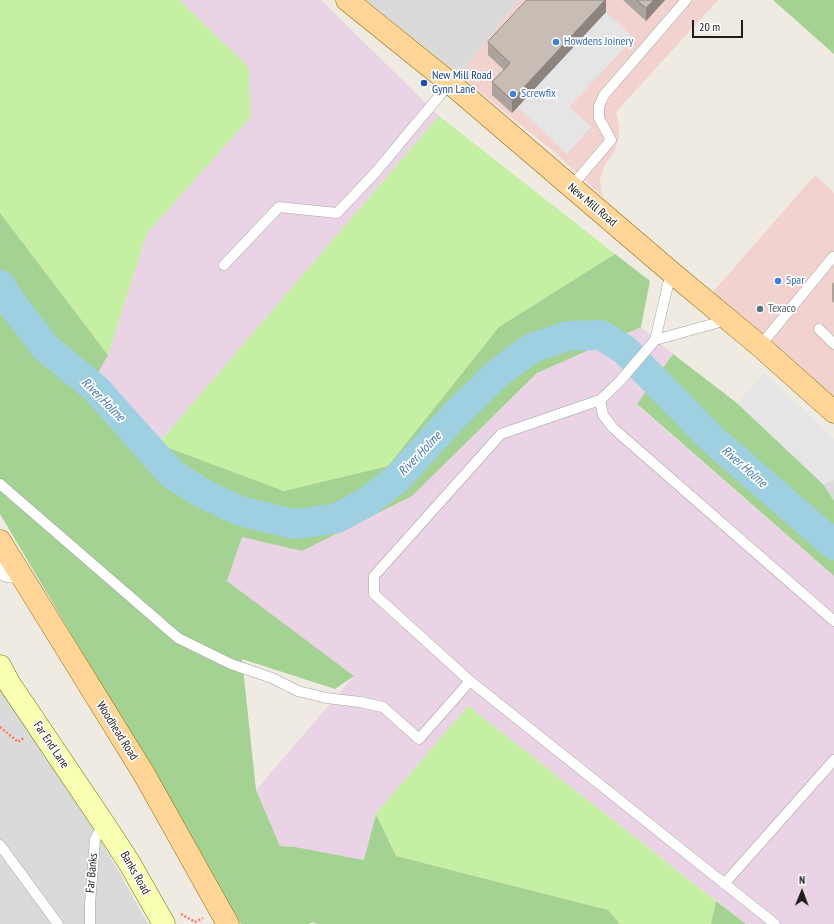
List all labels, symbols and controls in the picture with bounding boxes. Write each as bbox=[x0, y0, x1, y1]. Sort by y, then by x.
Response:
scale bar bbox=[694, 12, 745, 38]
text: 20 m bbox=[699, 19, 720, 34]
place label: Howdens Joinery bbox=[564, 35, 633, 49]
marker: Howdens Joinery bbox=[551, 37, 561, 47]
place label: New Mill Road Gynn Lane bbox=[432, 69, 492, 97]
marker: New Mill Road Gynn Lane bbox=[419, 78, 429, 88]
place label: Screwfix bbox=[521, 87, 556, 101]
marker: Screwfix bbox=[508, 89, 518, 99]
street label: New Mill Road bbox=[564, 180, 620, 230]
place label: Spar bbox=[786, 274, 804, 288]
marker: Spar bbox=[773, 276, 783, 286]
place label: Texaco bbox=[768, 302, 796, 316]
marker: Texaco bbox=[755, 304, 765, 314]
water label: River Holme bbox=[78, 375, 128, 425]
water label: River Holme bbox=[395, 429, 445, 479]
water label: River Holme bbox=[718, 443, 770, 491]
street label: Woodhead Road bbox=[93, 699, 141, 763]
street label: Far End Lane bbox=[30, 719, 72, 771]
street label: Banks Road bbox=[117, 849, 153, 897]
street label: Far Banks bbox=[83, 852, 101, 894]
north arrow bbox=[782, 872, 822, 912]
text: N bbox=[799, 873, 805, 887]

